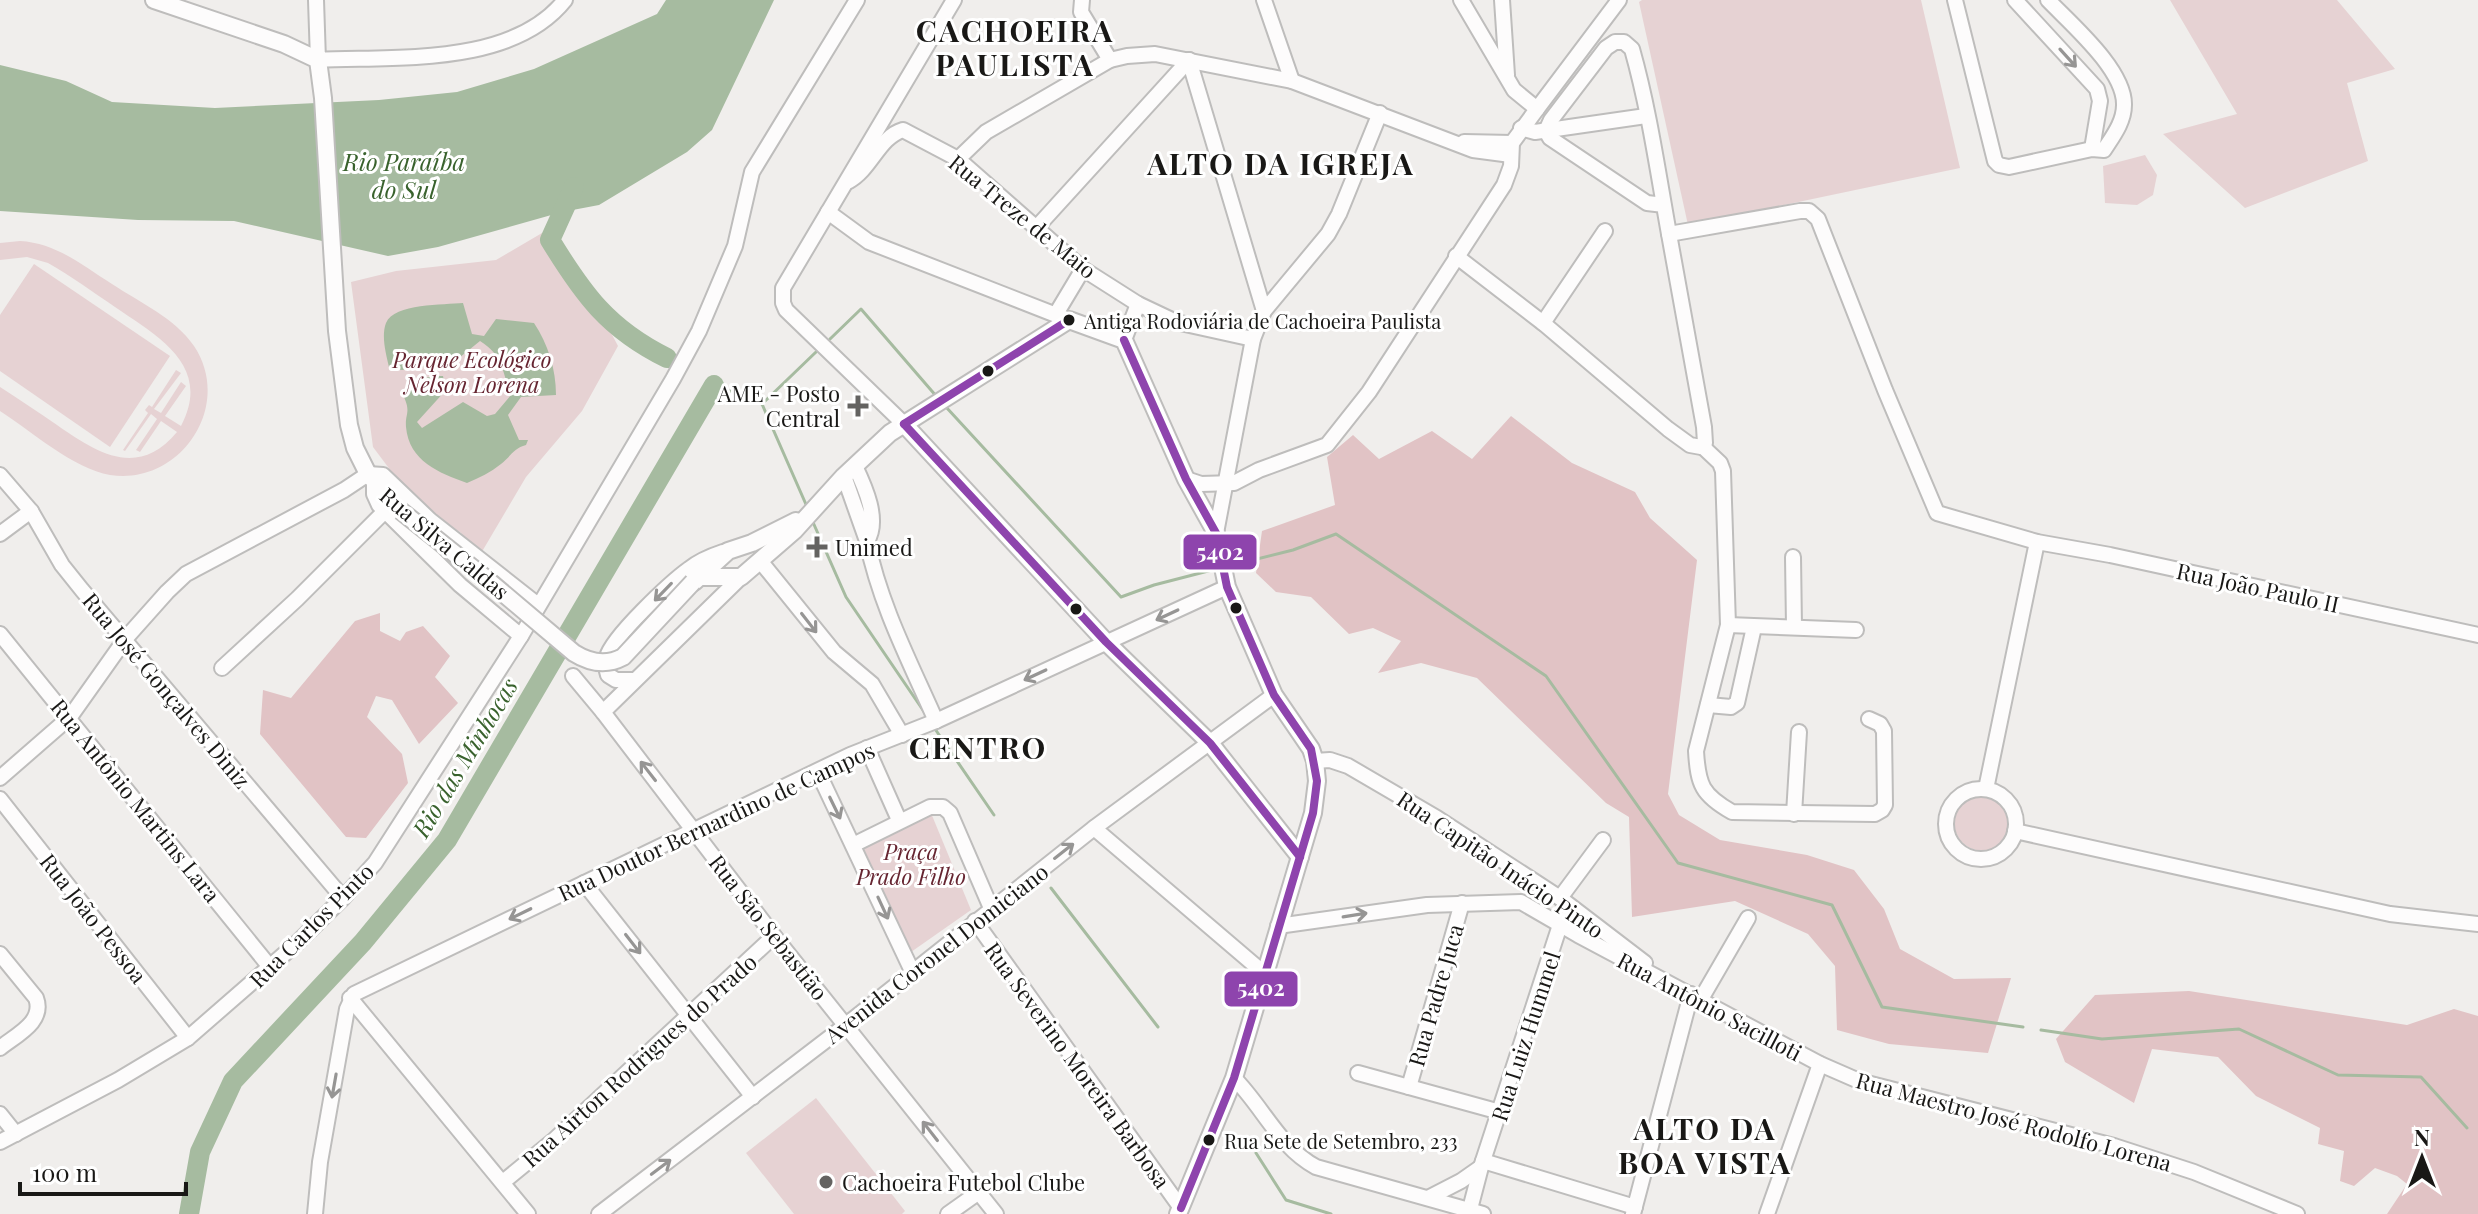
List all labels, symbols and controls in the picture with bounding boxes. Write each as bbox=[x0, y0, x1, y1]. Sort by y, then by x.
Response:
district label: CACHOEIRA PAULISTA bbox=[916, 10, 1114, 84]
one-way arrow bbox=[2058, 47, 2076, 67]
district label: ALTO DA IGREJA bbox=[1146, 143, 1415, 183]
water label: Rio Paraíba do Sul bbox=[342, 145, 465, 205]
street label: Rua Treze de Maio bbox=[943, 147, 1103, 285]
place label: Antiga Rodoviária de Cachoeira Paulista bbox=[1083, 307, 1441, 334]
marker: Antiga Rodoviária de Cachoeira Paulista bbox=[1061, 312, 1077, 328]
park label: Parque Ecológico Nelson Lorena bbox=[391, 344, 552, 399]
unlabelled marker bbox=[980, 363, 996, 379]
place label: AME - Posto Central bbox=[717, 378, 840, 433]
marker: AME - Posto Central bbox=[847, 395, 869, 417]
street label: Rua Silva Caldas bbox=[374, 480, 516, 606]
place label: Unimed bbox=[835, 532, 913, 562]
line badge: 5402 bbox=[1182, 533, 1258, 571]
marker: Unimed bbox=[806, 536, 828, 558]
text: 5402 bbox=[1196, 536, 1244, 566]
street label: Rua João Paulo II bbox=[2174, 555, 2342, 619]
one-way arrow bbox=[653, 582, 672, 602]
street label: Rua José Gonçalves Diniz bbox=[76, 586, 258, 794]
unlabelled marker bbox=[1228, 600, 1244, 616]
unlabelled marker bbox=[1068, 601, 1084, 617]
one-way arrow bbox=[1155, 608, 1179, 623]
one-way arrow bbox=[800, 612, 818, 633]
one-way arrow bbox=[1024, 668, 1048, 683]
water label: Rio das Minhocas bbox=[403, 672, 524, 843]
street label: Rua Antônio Martins Lara bbox=[45, 692, 227, 908]
district label: CENTRO bbox=[909, 727, 1047, 767]
street label: Rua Doutor Bernardino de Campos bbox=[553, 734, 879, 908]
one-way arrow bbox=[640, 761, 657, 782]
street label: Rua Capitão Inácio Pinto bbox=[1392, 784, 1610, 944]
one-way arrow bbox=[828, 796, 844, 820]
park label: Praça Prado Filho bbox=[855, 836, 966, 891]
one-way arrow bbox=[1053, 843, 1074, 860]
street label: Rua João Pessoa bbox=[34, 847, 154, 989]
street label: Rua São Sebastião bbox=[703, 848, 835, 1006]
street label: Rua Carlos Pinto bbox=[242, 856, 380, 994]
street label: Avenida Coronel Domiciano bbox=[817, 856, 1054, 1050]
one-way arrow bbox=[876, 895, 891, 919]
one-way arrow bbox=[509, 907, 533, 922]
one-way arrow bbox=[1342, 907, 1368, 922]
street label: Rua Padre Juca bbox=[1400, 920, 1470, 1070]
one-way arrow bbox=[624, 933, 641, 954]
street label: Rua Severino Moreira Barbosa bbox=[978, 936, 1178, 1194]
street label: Rua Antônio Sacilloti bbox=[1612, 945, 1808, 1067]
street label: Rua Airton Rodrigues do Prado bbox=[515, 946, 763, 1174]
street label: Rua Luiz Hummel bbox=[1483, 947, 1567, 1125]
line badge: 5402 bbox=[1223, 970, 1299, 1008]
text: 5402 bbox=[1237, 972, 1285, 1002]
street label: Rua Maestro José Rodolfo Lorena bbox=[1853, 1064, 2175, 1178]
one-way arrow bbox=[325, 1072, 340, 1098]
district label: ALTO DA BOA VISTA bbox=[1618, 1108, 1792, 1182]
north arrow bbox=[2382, 1118, 2462, 1198]
one-way arrow bbox=[921, 1121, 939, 1142]
text: N bbox=[2414, 1122, 2430, 1152]
place label: Rua Sete de Setembro, 233 bbox=[1224, 1127, 1458, 1154]
marker: Rua Sete de Setembro, 233 bbox=[1201, 1132, 1217, 1148]
scale bar bbox=[20, 1146, 186, 1196]
text: 100 m bbox=[32, 1156, 97, 1188]
one-way arrow bbox=[650, 1158, 671, 1175]
place label: Cachoeira Futebol Clube bbox=[842, 1167, 1085, 1197]
marker: Cachoeira Futebol Clube bbox=[817, 1173, 835, 1191]

